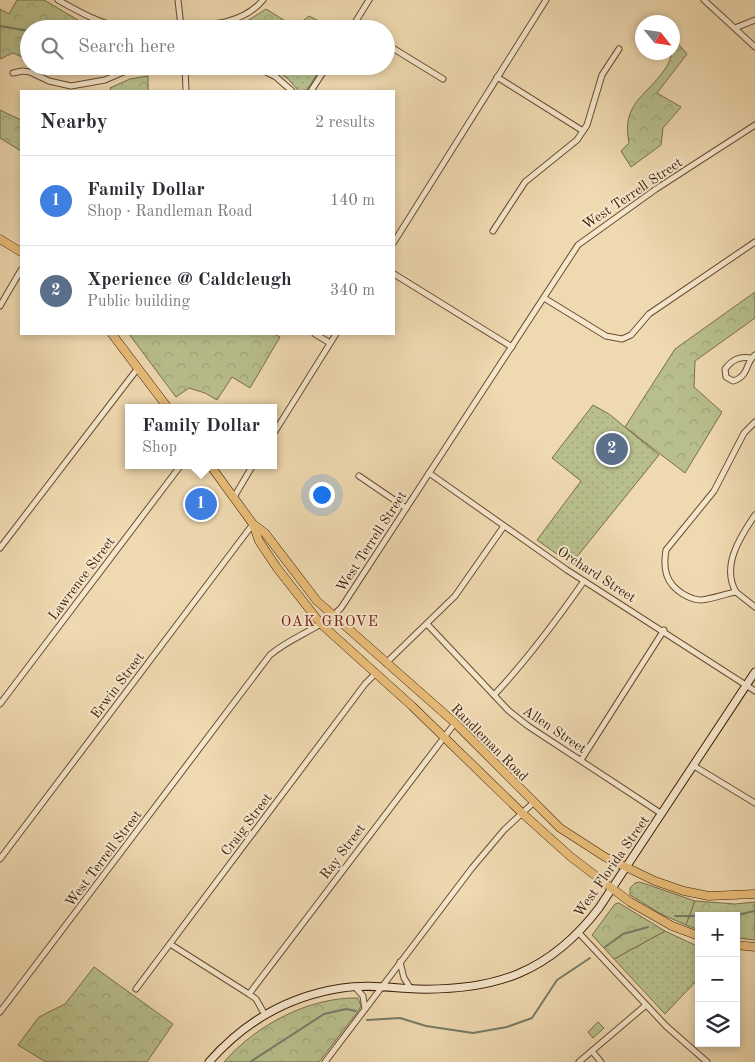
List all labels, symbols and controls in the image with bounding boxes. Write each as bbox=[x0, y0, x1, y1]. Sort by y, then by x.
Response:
north arrow bbox=[635, 15, 680, 60]
search box bbox=[20, 20, 395, 75]
icon: search bbox=[38, 34, 66, 62]
text: Search here bbox=[78, 38, 175, 57]
text: Nearby bbox=[40, 112, 108, 133]
text: 2 results bbox=[315, 115, 375, 131]
street label: West Terrell Street bbox=[580, 155, 685, 232]
text: Family Dollar bbox=[87, 181, 205, 200]
text: 1 bbox=[51, 193, 61, 209]
text: 140 m bbox=[330, 193, 375, 209]
text: Shop · Randleman Road bbox=[87, 204, 253, 220]
text: Xperience @ Caldcleugh bbox=[87, 271, 292, 290]
text: 2 bbox=[51, 283, 61, 299]
text: 340 m bbox=[330, 283, 375, 299]
text: Public building bbox=[87, 294, 190, 310]
popup bbox=[125, 404, 277, 469]
text: Family Dollar bbox=[142, 417, 260, 436]
pin: 2 bbox=[596, 430, 628, 468]
text: Shop bbox=[142, 440, 177, 456]
your location bbox=[309, 482, 335, 508]
pin: 1 bbox=[185, 485, 217, 523]
street label: West Terrell Street bbox=[334, 489, 410, 594]
street label: Lawrence Street bbox=[46, 534, 118, 623]
street label: Orchard Street bbox=[555, 544, 638, 605]
district label: OAK GROVE bbox=[281, 615, 379, 630]
street label: Erwin Street bbox=[89, 650, 147, 721]
street label: Randleman Road bbox=[448, 701, 531, 784]
street label: Allen Street bbox=[520, 704, 589, 756]
street label: Craig Street bbox=[219, 791, 275, 859]
street label: West Terrell Street bbox=[63, 808, 145, 910]
street label: West Florida Street bbox=[572, 813, 652, 920]
street label: Ray Street bbox=[318, 821, 368, 882]
map controls bbox=[695, 912, 740, 1047]
button: + bbox=[695, 912, 740, 957]
button: − bbox=[695, 957, 740, 1002]
button: layers bbox=[695, 1002, 740, 1047]

